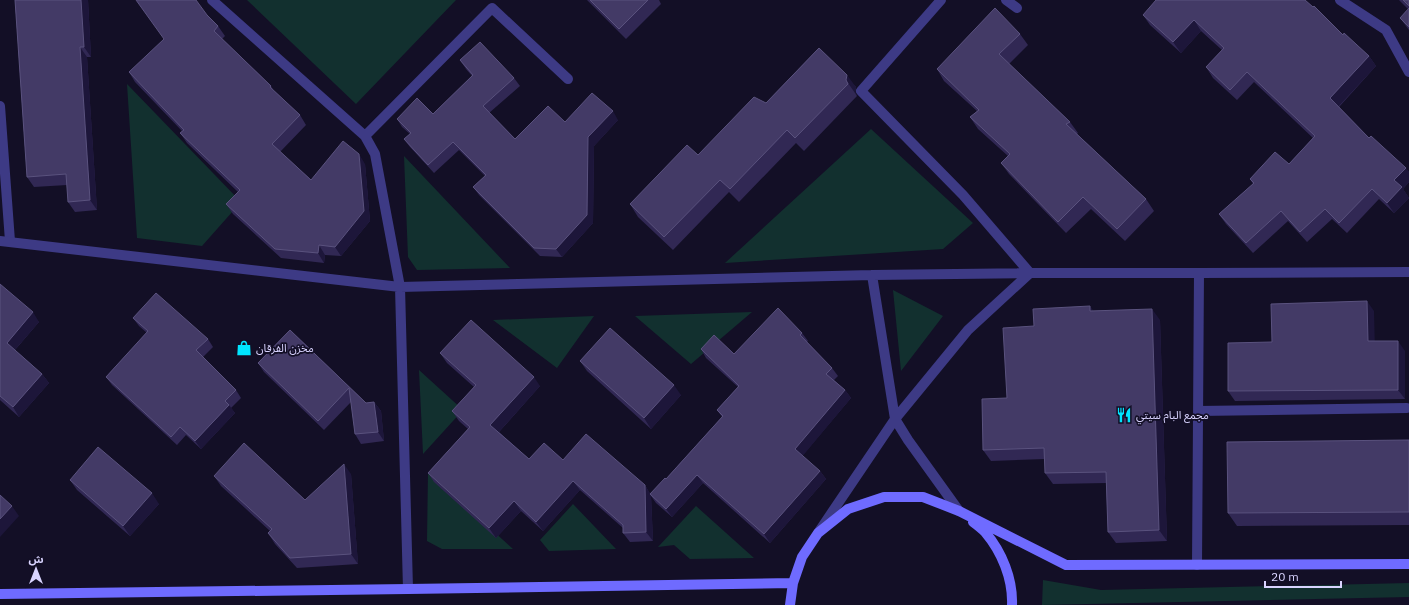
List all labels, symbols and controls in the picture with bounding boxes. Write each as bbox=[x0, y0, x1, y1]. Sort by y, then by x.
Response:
shop icon: مخزن الفرقان bbox=[235, 339, 253, 357]
place label: مخزن الفرقان bbox=[256, 341, 314, 355]
restaurant icon: مجمع البام سيتي bbox=[1115, 406, 1133, 424]
place label: مجمع البام سيتي bbox=[1136, 408, 1209, 425]
north arrow bbox=[16, 549, 56, 589]
text: ش bbox=[28, 552, 44, 566]
scale bar bbox=[1265, 563, 1341, 589]
text: 20 m bbox=[1271, 569, 1299, 584]

